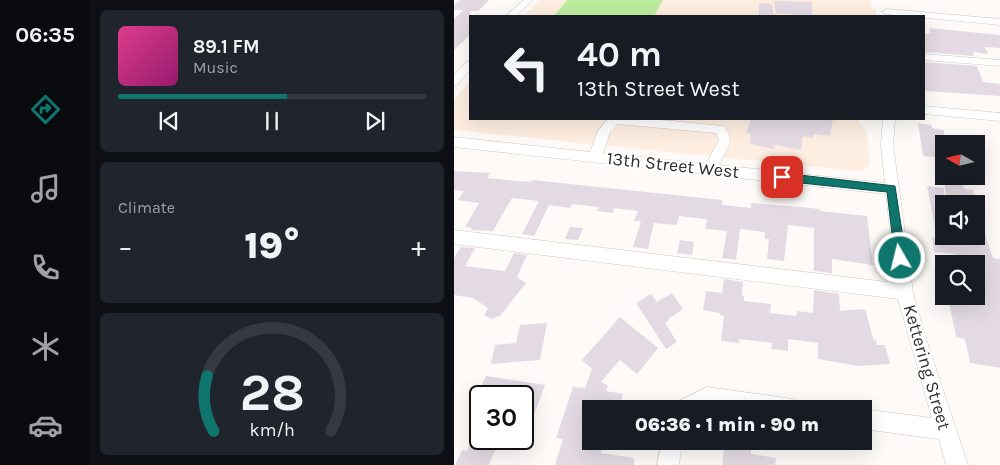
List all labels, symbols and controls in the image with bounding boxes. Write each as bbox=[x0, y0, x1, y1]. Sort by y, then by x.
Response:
text: 06:35 bbox=[15, 22, 75, 48]
text: 40 m bbox=[577, 34, 662, 75]
icon: left bbox=[494, 35, 559, 100]
text: 89.1 FM bbox=[193, 36, 260, 58]
text: Music bbox=[193, 58, 238, 77]
text: 13th Street West bbox=[577, 76, 740, 102]
icon: directions bbox=[28, 92, 63, 127]
icon: previous bbox=[155, 107, 183, 135]
icon: pause bbox=[258, 107, 286, 135]
icon: next bbox=[361, 107, 389, 135]
north arrow bbox=[935, 135, 985, 185]
map controls bbox=[935, 135, 985, 305]
street label: 13th Street West bbox=[606, 147, 741, 183]
pin bbox=[761, 156, 803, 198]
icon: arrive bbox=[768, 163, 796, 191]
icon: music bbox=[28, 171, 63, 206]
button: sound bbox=[935, 195, 985, 245]
text: Climate bbox=[118, 198, 175, 217]
text: 19° bbox=[244, 223, 300, 268]
text: − bbox=[118, 230, 133, 263]
text: + bbox=[411, 230, 426, 263]
position arrow bbox=[873, 231, 925, 283]
icon: phone bbox=[28, 250, 63, 285]
button: search bbox=[935, 255, 985, 305]
street label: Kettering Street bbox=[899, 302, 955, 433]
icon: climate bbox=[28, 329, 63, 364]
text: 28 bbox=[239, 362, 305, 423]
speed limit sign: 30 bbox=[469, 385, 534, 450]
icon: car bbox=[28, 408, 63, 443]
text: 06:36 · 1 min · 90 m bbox=[635, 414, 819, 436]
text: km/h bbox=[249, 420, 295, 441]

